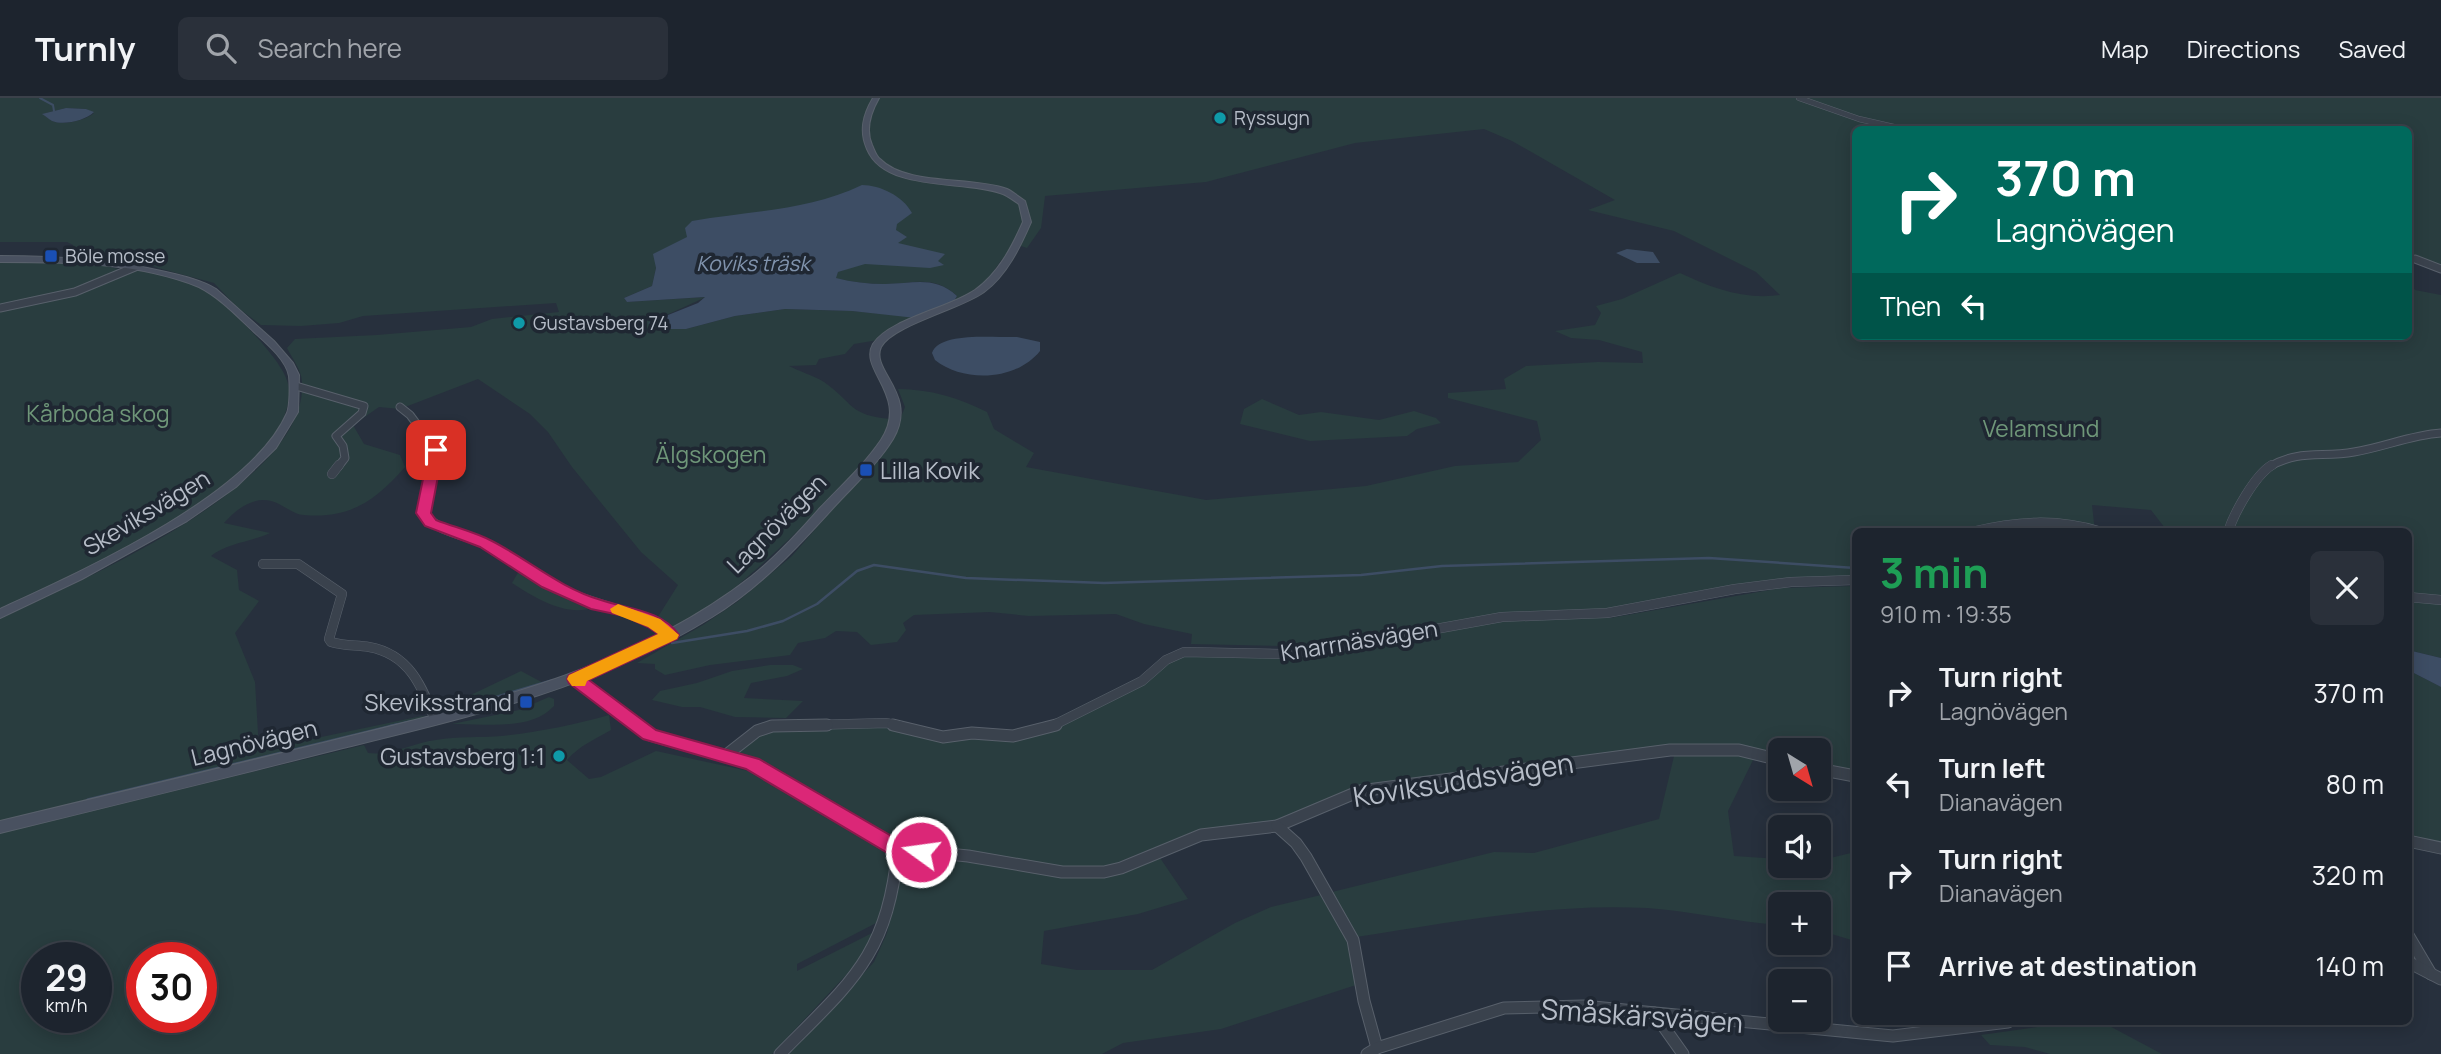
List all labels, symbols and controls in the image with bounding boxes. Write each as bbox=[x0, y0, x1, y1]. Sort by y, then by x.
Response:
search box bbox=[178, 17, 668, 80]
text: Turnly bbox=[35, 26, 136, 71]
icon: search bbox=[202, 29, 240, 67]
text: Search here bbox=[258, 30, 402, 66]
text: Map bbox=[2101, 32, 2149, 65]
text: Directions bbox=[2187, 32, 2300, 65]
text: Saved bbox=[2338, 32, 2406, 65]
place label: Ryssugn bbox=[1234, 105, 1310, 131]
marker: Ryssugn bbox=[1212, 110, 1228, 126]
text: 370 m bbox=[1995, 144, 2136, 211]
icon: right bbox=[1880, 154, 1971, 245]
text: Lagnövägen bbox=[1995, 208, 2175, 252]
place label: Böle mosse bbox=[65, 243, 165, 269]
marker: Böle mosse bbox=[43, 248, 59, 264]
water label: Koviks träsk bbox=[696, 249, 812, 277]
icon: left bbox=[1955, 287, 1993, 325]
text: Then bbox=[1880, 288, 1941, 324]
place label: Gustavsberg 74 bbox=[533, 310, 669, 336]
marker: Gustavsberg 74 bbox=[511, 315, 527, 331]
park label: Kårboda skog bbox=[26, 397, 170, 429]
park label: Velamsund bbox=[1983, 412, 2099, 444]
pin bbox=[406, 420, 466, 480]
icon: arrive bbox=[417, 431, 455, 469]
park label: Älgskogen bbox=[656, 438, 766, 470]
place label: Lilla Kovik bbox=[880, 454, 980, 486]
street label: Skeviksvägen bbox=[77, 462, 215, 562]
marker: Lilla Kovik bbox=[858, 462, 874, 478]
street label: Lagnövägen bbox=[719, 466, 833, 580]
text: 3 min bbox=[1880, 543, 1989, 601]
button: close bbox=[2310, 551, 2384, 625]
text: 910 m · 19:35 bbox=[1880, 598, 2012, 630]
street label: Knarrnäsvägen bbox=[1278, 612, 1440, 668]
text: Turn right bbox=[1939, 659, 2063, 695]
icon: right bbox=[1880, 674, 1918, 712]
text: 370 m bbox=[2313, 675, 2384, 711]
place label: Skeviksstrand bbox=[364, 686, 512, 718]
marker: Skeviksstrand bbox=[518, 694, 534, 710]
text: Lagnövägen bbox=[1939, 695, 2068, 727]
street label: Lagnövägen bbox=[188, 711, 320, 773]
north arrow bbox=[1768, 738, 1830, 802]
map controls bbox=[1768, 738, 1831, 1032]
place label: Gustavsberg 1:1 bbox=[380, 740, 545, 772]
street label: Koviksuddsvägen bbox=[1350, 743, 1576, 815]
marker: Gustavsberg 1:1 bbox=[551, 748, 567, 764]
text: Turn left bbox=[1939, 750, 2046, 786]
icon: left bbox=[1880, 765, 1918, 803]
text: 80 m bbox=[2326, 766, 2384, 802]
text: Dianavägen bbox=[1939, 786, 2063, 818]
position arrow bbox=[884, 815, 958, 889]
button: sound bbox=[1768, 815, 1831, 878]
text: Turn right bbox=[1939, 841, 2063, 877]
icon: right bbox=[1880, 856, 1918, 894]
text: 320 m bbox=[2312, 857, 2384, 893]
text: Dianavägen bbox=[1939, 877, 2063, 909]
button: + bbox=[1768, 892, 1831, 955]
speed limit sign: 30 bbox=[126, 942, 217, 1033]
icon: arrive bbox=[1880, 947, 1918, 985]
text: Arrive at destination bbox=[1939, 948, 2197, 984]
text: 140 m bbox=[2315, 948, 2384, 984]
text: 29 bbox=[45, 954, 88, 1002]
button: − bbox=[1768, 969, 1831, 1032]
street label: Småskärsvägen bbox=[1540, 989, 1744, 1041]
text: km/h bbox=[46, 993, 87, 1017]

